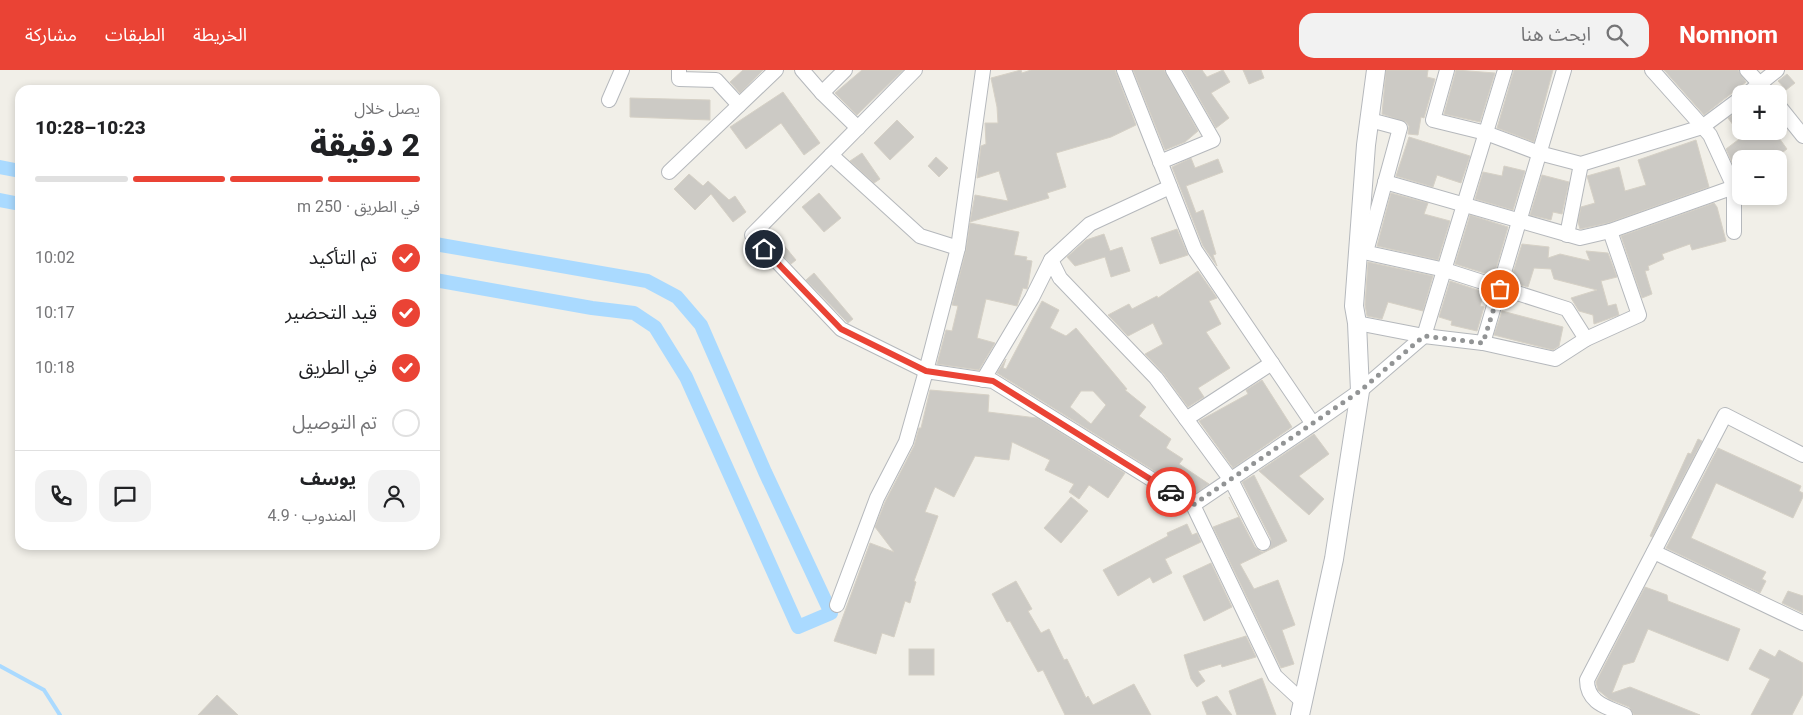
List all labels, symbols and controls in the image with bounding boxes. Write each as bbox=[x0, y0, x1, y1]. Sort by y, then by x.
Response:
search box bbox=[1299, 13, 1649, 58]
icon: search bbox=[1603, 21, 1631, 49]
text: Nomnom bbox=[1679, 21, 1778, 49]
text: ابحث هنا bbox=[1521, 23, 1591, 46]
text: مشاركة bbox=[25, 24, 77, 45]
text: الطبقات bbox=[105, 24, 165, 45]
text: الخريطة bbox=[193, 24, 247, 45]
map controls bbox=[1732, 85, 1787, 205]
button: + bbox=[1732, 85, 1787, 140]
text: يصل خلال bbox=[354, 99, 420, 118]
text: 10:23–10:28 bbox=[35, 116, 146, 139]
text: 2 دقيقة bbox=[310, 126, 420, 164]
button: − bbox=[1732, 150, 1787, 205]
text: في الطريق · 250 m bbox=[297, 197, 420, 216]
pin bbox=[743, 228, 785, 270]
icon: home bbox=[750, 235, 778, 263]
icon: check bbox=[392, 244, 420, 272]
text: تم التأكيد bbox=[309, 246, 377, 269]
text: 10:02 bbox=[35, 248, 75, 267]
pin bbox=[1479, 268, 1521, 310]
icon: bag bbox=[1486, 275, 1514, 303]
icon: check bbox=[392, 299, 420, 327]
text: قيد التحضير bbox=[285, 301, 377, 324]
text: 10:17 bbox=[35, 303, 75, 322]
icon: check bbox=[392, 354, 420, 382]
text: في الطريق bbox=[299, 356, 377, 379]
text: 10:18 bbox=[35, 358, 75, 377]
text: تم التوصيل bbox=[292, 411, 377, 434]
text: يوسف bbox=[300, 467, 356, 490]
courier bbox=[1146, 467, 1196, 517]
button: phone bbox=[35, 470, 87, 522]
button: chat bbox=[99, 470, 151, 522]
button: person bbox=[368, 470, 420, 522]
icon: car bbox=[1157, 478, 1185, 506]
text: المندوب · 4.9 bbox=[267, 506, 356, 525]

